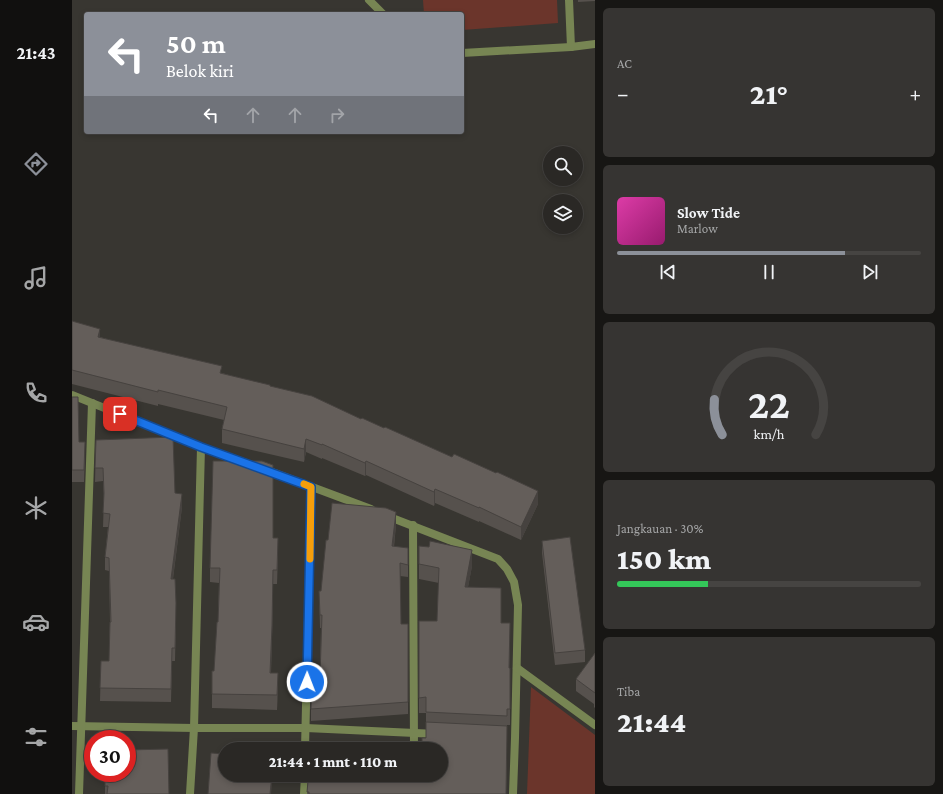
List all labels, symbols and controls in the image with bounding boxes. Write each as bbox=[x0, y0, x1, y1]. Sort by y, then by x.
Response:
icon: left bbox=[100, 28, 152, 80]
text: 50 m bbox=[166, 28, 226, 59]
text: 21:43 bbox=[16, 43, 56, 63]
text: AC bbox=[617, 56, 632, 71]
text: Belok kiri bbox=[166, 61, 234, 81]
text: 21° bbox=[750, 77, 788, 110]
text: − bbox=[617, 81, 629, 106]
text: + bbox=[909, 81, 921, 106]
icon: left bbox=[200, 104, 222, 126]
icon: ahead bbox=[242, 104, 264, 126]
icon: ahead bbox=[284, 104, 306, 126]
icon: right bbox=[326, 104, 348, 126]
map controls bbox=[543, 146, 583, 234]
button: search bbox=[543, 146, 583, 186]
icon: directions bbox=[22, 150, 50, 178]
button: layers bbox=[543, 194, 583, 234]
text: Slow Tide bbox=[677, 205, 740, 221]
text: Marlow bbox=[677, 221, 718, 236]
icon: previous bbox=[657, 261, 679, 283]
icon: pause bbox=[758, 261, 780, 283]
icon: next bbox=[859, 261, 881, 283]
icon: music bbox=[22, 264, 50, 292]
icon: phone bbox=[22, 379, 50, 407]
text: 22 bbox=[748, 381, 790, 427]
pin bbox=[103, 397, 137, 431]
icon: arrive bbox=[109, 403, 131, 425]
text: km/h bbox=[754, 426, 785, 442]
icon: climate bbox=[22, 494, 50, 522]
text: Jangkauan · 30% bbox=[617, 521, 703, 536]
text: 150 km bbox=[617, 542, 711, 575]
icon: car bbox=[22, 608, 50, 636]
position arrow bbox=[286, 661, 328, 703]
text: Tiba bbox=[617, 684, 640, 699]
text: 21:44 bbox=[617, 705, 686, 738]
icon: filters bbox=[22, 723, 50, 751]
speed limit sign: 30 bbox=[84, 730, 136, 782]
text: 21:44 · 1 mnt · 110 m bbox=[269, 754, 397, 770]

